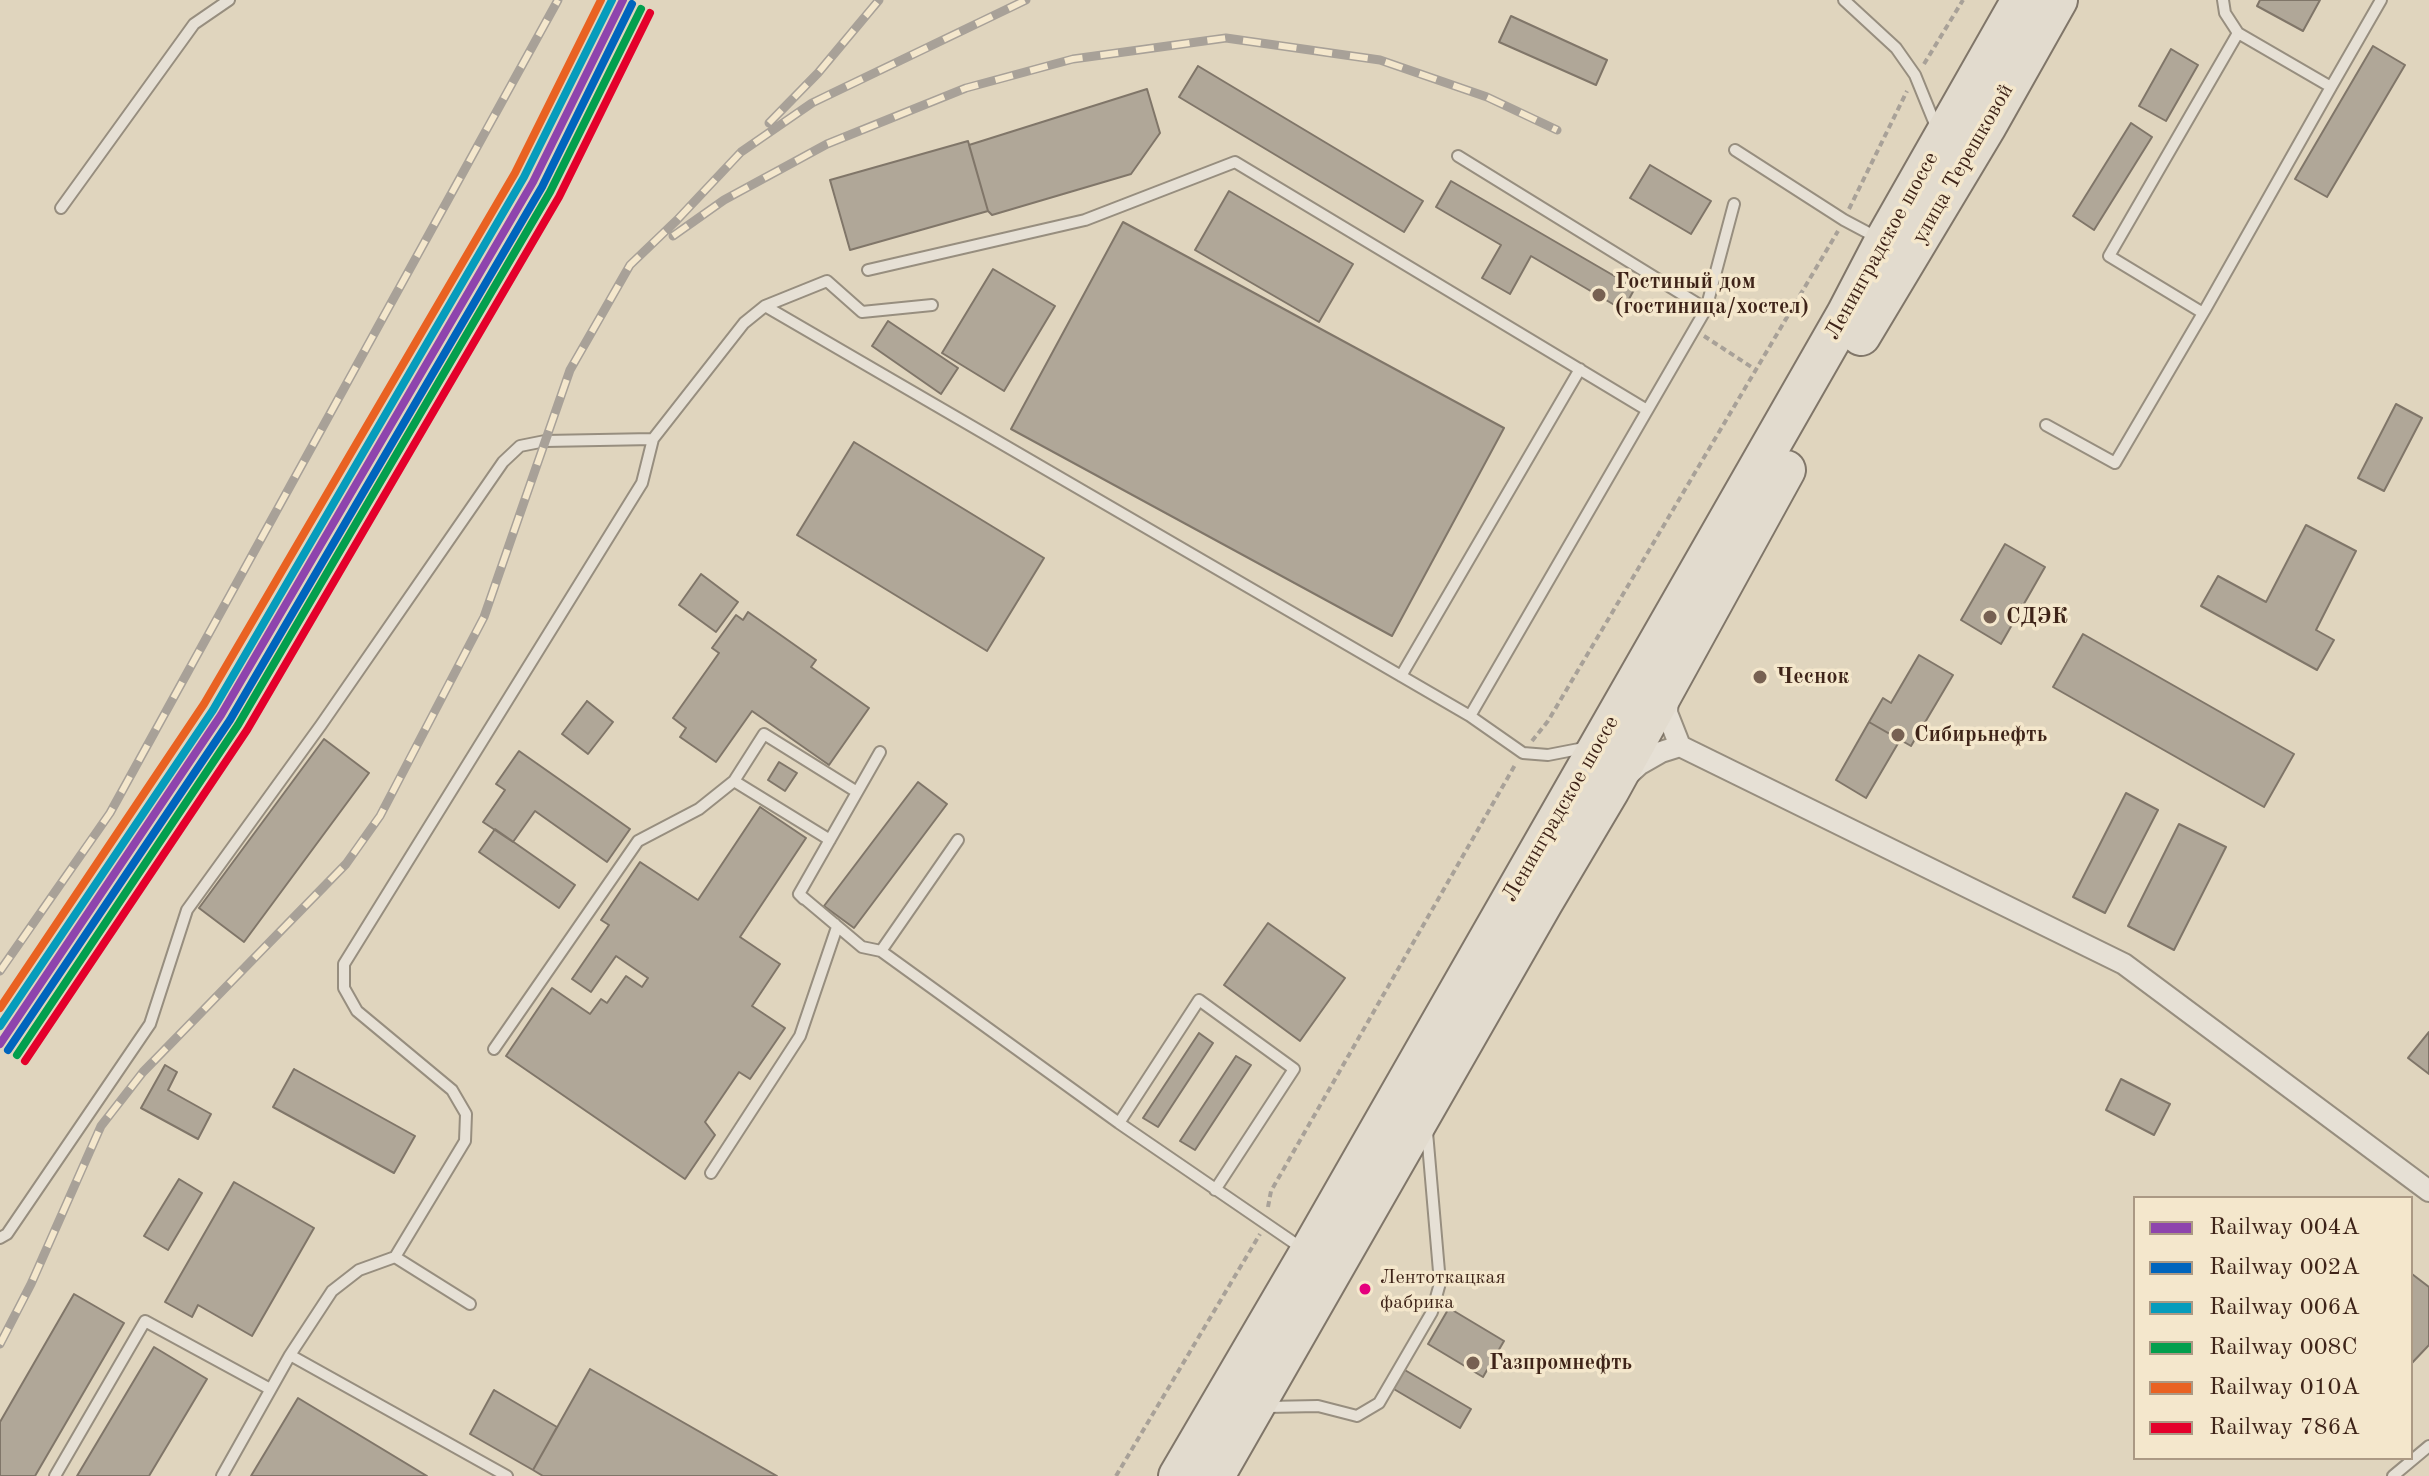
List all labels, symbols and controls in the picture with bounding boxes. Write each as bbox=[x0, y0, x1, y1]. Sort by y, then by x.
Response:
street label: улица Терешковой bbox=[1906, 79, 2020, 249]
street label: Ленинградское шоссе bbox=[1819, 147, 1945, 345]
place label: Гостиный дом (гостиница/хостел) bbox=[1615, 269, 1809, 320]
marker: Гостиный дом (гостиница/хостел) bbox=[1590, 286, 1608, 304]
place label: СДЭК bbox=[2006, 604, 2068, 630]
marker: СДЭК bbox=[1981, 608, 1999, 626]
place label: Чеснок bbox=[1776, 664, 1849, 690]
marker: Чеснок bbox=[1751, 668, 1769, 686]
street label: Ленинградское шоссе bbox=[1497, 711, 1625, 907]
place label: Сибирьнефть bbox=[1914, 722, 2047, 748]
marker: Сибирьнефть bbox=[1889, 726, 1907, 744]
legend bbox=[2133, 1196, 2413, 1460]
text: Railway 004А bbox=[2209, 1216, 2360, 1240]
text: Railway 002А bbox=[2209, 1256, 2360, 1280]
place label: Лентоткацкая фабрика bbox=[1380, 1266, 1506, 1313]
marker: Лентоткацкая фабрика bbox=[1357, 1281, 1373, 1297]
text: Railway 006А bbox=[2209, 1296, 2360, 1320]
text: Railway 008С bbox=[2209, 1336, 2358, 1360]
place label: Газпромнефть bbox=[1489, 1350, 1632, 1376]
marker: Газпромнефть bbox=[1464, 1354, 1482, 1372]
text: Railway 010А bbox=[2209, 1376, 2360, 1400]
text: Railway 786А bbox=[2209, 1416, 2360, 1440]

